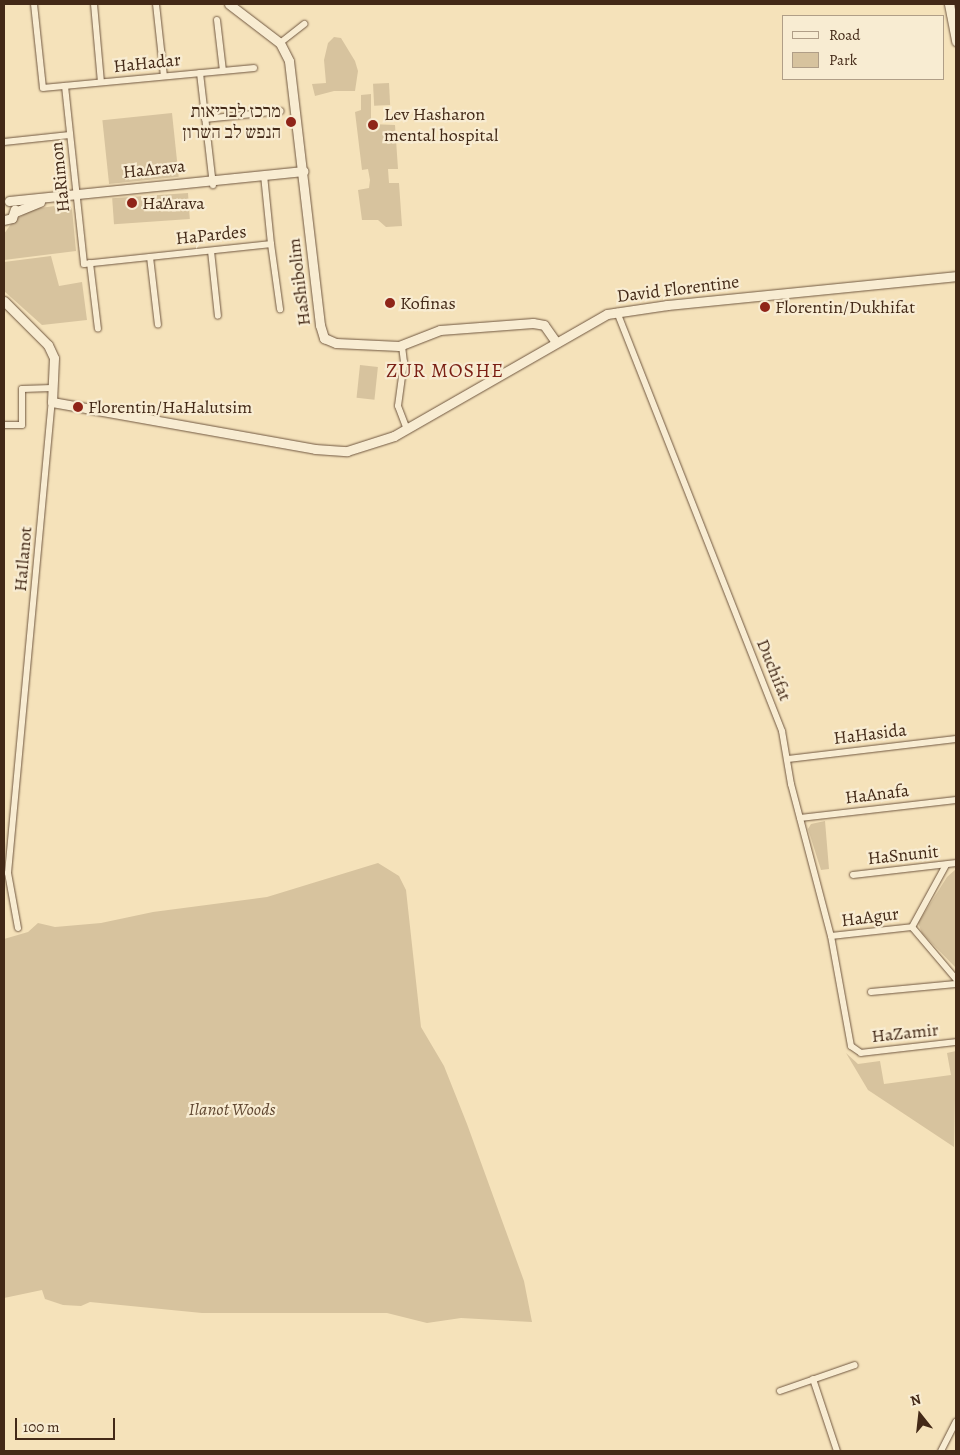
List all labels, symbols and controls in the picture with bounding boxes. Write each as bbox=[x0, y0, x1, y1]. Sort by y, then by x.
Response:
legend bbox=[782, 15, 945, 80]
text: Road bbox=[829, 25, 860, 45]
street label: HaHadar bbox=[112, 49, 182, 77]
text: Park bbox=[829, 50, 857, 70]
place label: מרכז לבריאות הנפש לב השרון bbox=[183, 101, 281, 144]
place label: Lev Hasharon mental hospital bbox=[384, 104, 498, 146]
marker: מרכז לבריאות הנפש לב השרון bbox=[285, 116, 297, 128]
marker: Lev Hasharon mental hospital bbox=[366, 118, 380, 132]
street label: HaRimon bbox=[46, 141, 74, 213]
street label: HaArava bbox=[122, 155, 186, 183]
place label: Ha'Arava bbox=[142, 192, 205, 214]
marker: Ha'Arava bbox=[126, 197, 138, 209]
street label: HaPardes bbox=[175, 221, 247, 249]
street label: HaShibolim bbox=[283, 237, 315, 327]
street label: David Florentine bbox=[616, 271, 740, 307]
place label: Kofinas bbox=[400, 292, 456, 314]
place label: Florentin/Dukhifat bbox=[775, 296, 915, 318]
marker: Kofinas bbox=[384, 297, 396, 309]
marker: Florentin/Dukhifat bbox=[759, 301, 771, 313]
district label: ZUR MOSHE bbox=[385, 358, 505, 382]
place label: Florentin/HaHalutsim bbox=[88, 396, 252, 418]
marker: Florentin/HaHalutsim bbox=[72, 401, 84, 413]
street label: HaIlanot bbox=[9, 526, 37, 592]
street label: Duchifat bbox=[752, 636, 796, 704]
street label: HaHasida bbox=[832, 719, 908, 749]
street label: HaAnafa bbox=[844, 779, 910, 809]
street label: HaSnunit bbox=[866, 841, 940, 869]
street label: HaAgur bbox=[840, 903, 900, 931]
street label: HaZamir bbox=[870, 1019, 940, 1047]
park label: Ilanot Woods bbox=[188, 1098, 276, 1120]
north arrow bbox=[895, 1390, 945, 1440]
text: N bbox=[908, 1390, 923, 1411]
scale bar bbox=[18, 1408, 118, 1440]
text: 100 m bbox=[23, 1417, 60, 1437]

